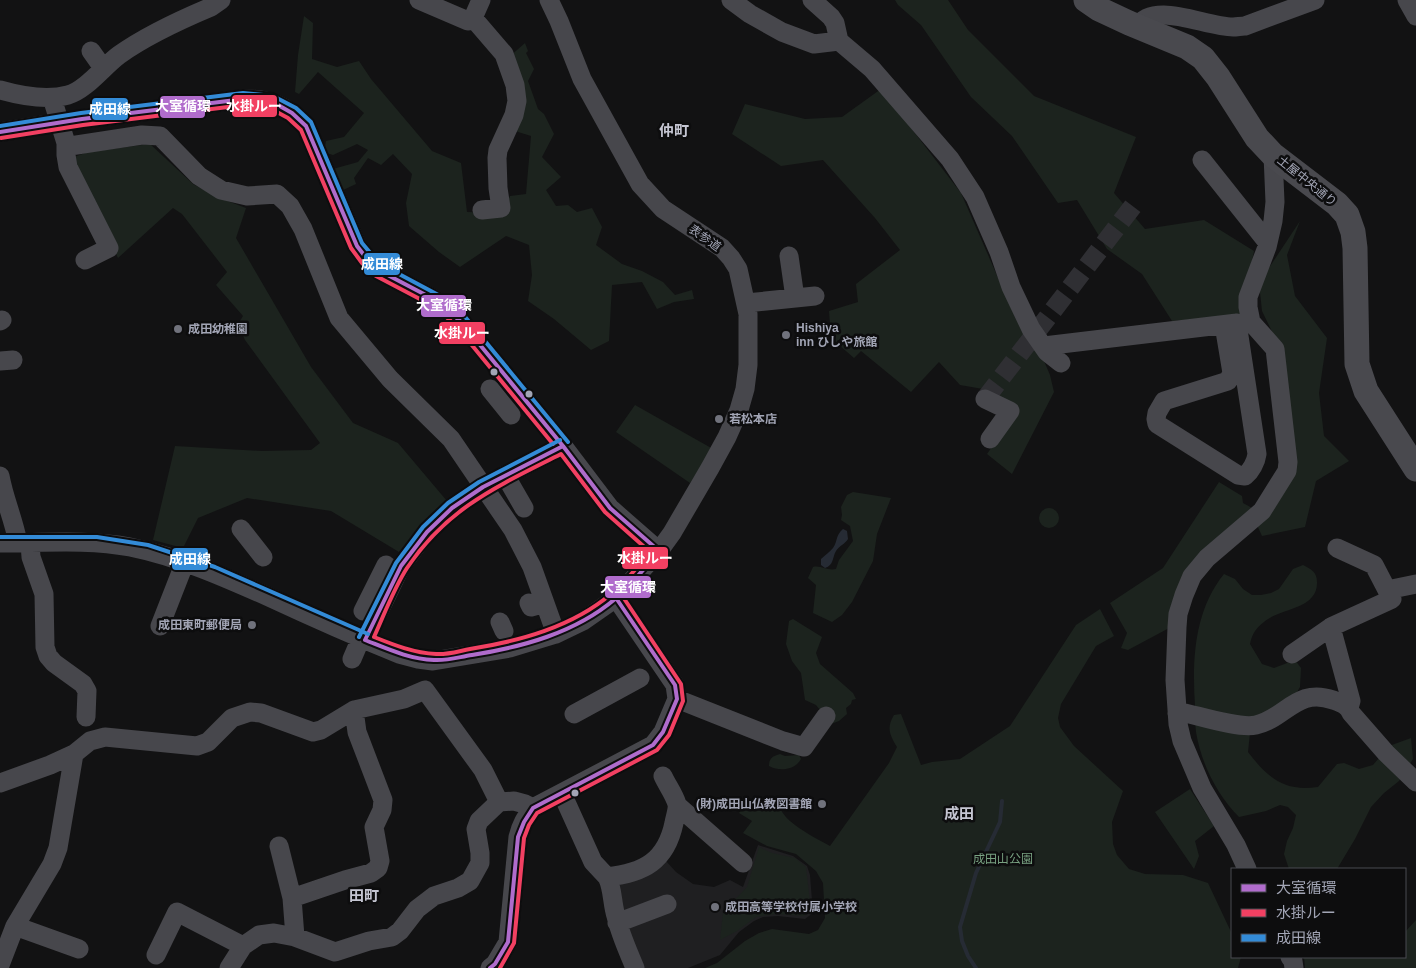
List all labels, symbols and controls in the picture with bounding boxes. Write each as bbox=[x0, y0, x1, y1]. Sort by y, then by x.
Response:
line badge: 水掛ルー bbox=[231, 94, 278, 118]
line badge: 大室循環 bbox=[159, 95, 206, 119]
line badge: 成田線 bbox=[91, 97, 129, 121]
text: 大室循環 bbox=[155, 98, 211, 114]
text: 水掛ルー bbox=[226, 98, 282, 114]
text: 成田線 bbox=[89, 101, 131, 117]
district label: 仲町 bbox=[659, 122, 689, 139]
street label: 土屋中央通り bbox=[1275, 153, 1339, 209]
street label: 表参道 bbox=[685, 221, 724, 254]
line badge: 成田線 bbox=[363, 252, 401, 276]
text: 成田線 bbox=[361, 256, 403, 272]
line badge: 大室循環 bbox=[420, 294, 467, 318]
text: 大室循環 bbox=[416, 297, 472, 313]
line badge: 水掛ルー bbox=[438, 321, 486, 345]
place label: Hishiya inn ひしや旅館 bbox=[796, 321, 877, 349]
place label: 成田幼稚園 bbox=[188, 322, 248, 336]
marker: 成田幼稚園 bbox=[172, 323, 184, 335]
text: 水掛ルー bbox=[434, 325, 490, 341]
marker: Hishiya inn ひしや旅館 bbox=[780, 329, 792, 341]
unlabelled marker bbox=[489, 367, 499, 377]
unlabelled marker bbox=[524, 389, 534, 399]
place label: 若松本店 bbox=[729, 412, 777, 426]
marker: 若松本店 bbox=[713, 413, 725, 425]
line badge: 水掛ルー bbox=[621, 546, 669, 570]
line badge: 成田線 bbox=[171, 547, 209, 571]
text: 水掛ルー bbox=[617, 550, 673, 566]
text: 成田線 bbox=[169, 551, 211, 567]
line badge: 大室循環 bbox=[604, 575, 652, 599]
text: 大室循環 bbox=[600, 579, 656, 595]
place label: 成田東町郵便局 bbox=[158, 618, 242, 632]
marker: 成田東町郵便局 bbox=[246, 619, 258, 631]
unlabelled marker bbox=[570, 788, 580, 798]
place label: (財)成田山仏教図書館 bbox=[696, 797, 812, 811]
marker: (財)成田山仏教図書館 bbox=[816, 798, 828, 810]
district label: 成田 bbox=[944, 805, 974, 822]
park label: 成田山公園 bbox=[973, 852, 1033, 866]
legend bbox=[1231, 868, 1406, 958]
text: 大室循環 bbox=[1276, 879, 1336, 896]
district label: 田町 bbox=[349, 887, 379, 904]
place label: 成田高等学校付属小学校 bbox=[725, 900, 857, 914]
marker: 成田高等学校付属小学校 bbox=[709, 901, 721, 913]
text: 水掛ルー bbox=[1276, 904, 1336, 921]
text: 成田線 bbox=[1276, 929, 1321, 946]

